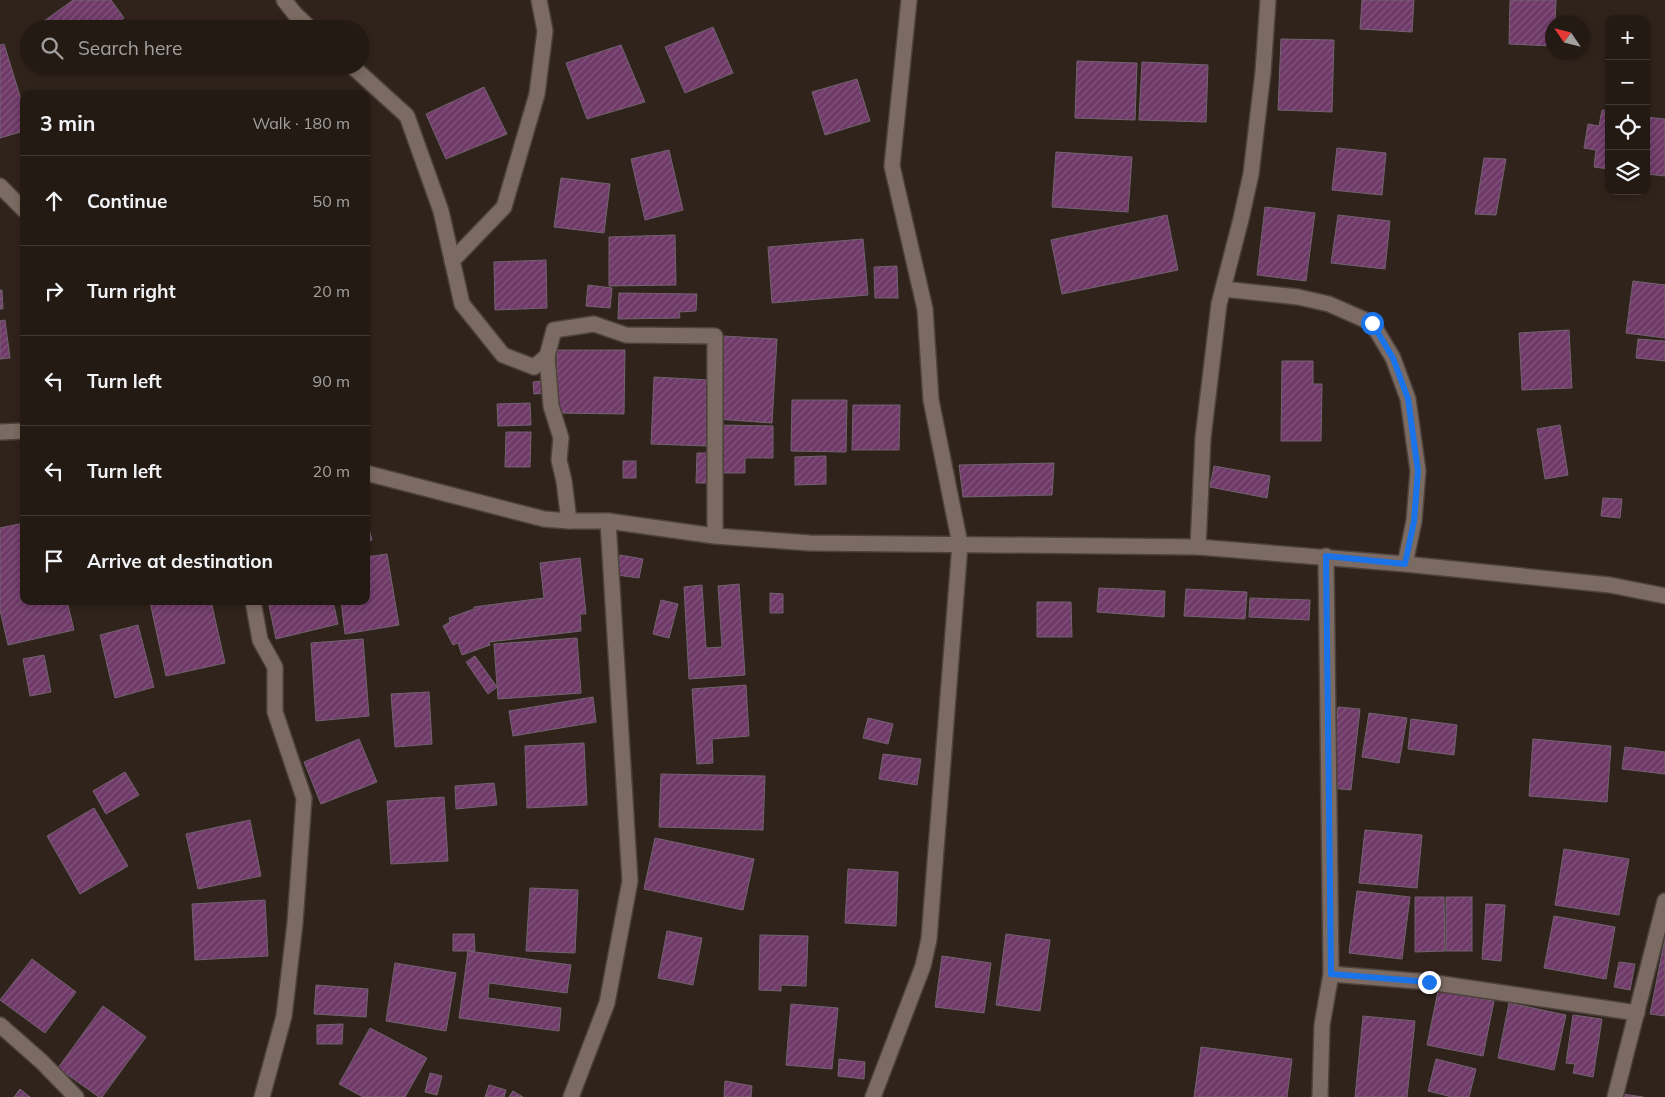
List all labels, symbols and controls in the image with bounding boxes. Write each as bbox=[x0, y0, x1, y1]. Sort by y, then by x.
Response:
north arrow bbox=[1545, 15, 1590, 60]
map controls bbox=[1605, 15, 1650, 195]
button: + bbox=[1605, 15, 1650, 60]
search box bbox=[20, 20, 370, 75]
icon: search bbox=[38, 34, 66, 62]
text: Search here bbox=[78, 36, 182, 60]
button: − bbox=[1605, 60, 1650, 105]
button: locate bbox=[1605, 105, 1650, 150]
text: 3 min bbox=[40, 110, 95, 136]
text: Walk · 180 m bbox=[252, 113, 350, 133]
button: layers bbox=[1605, 150, 1650, 195]
icon: ahead bbox=[40, 187, 68, 215]
text: Continue bbox=[87, 189, 167, 213]
text: 50 m bbox=[313, 191, 350, 211]
icon: right bbox=[40, 277, 68, 305]
text: Turn right bbox=[87, 279, 176, 303]
text: 20 m bbox=[313, 281, 350, 301]
route start bbox=[1361, 312, 1384, 335]
icon: left bbox=[40, 367, 68, 395]
text: Turn left bbox=[87, 369, 162, 393]
text: 90 m bbox=[313, 371, 350, 391]
icon: left bbox=[40, 457, 68, 485]
text: Turn left bbox=[87, 459, 162, 483]
text: 20 m bbox=[313, 461, 350, 481]
icon: arrive bbox=[40, 547, 68, 575]
text: Arrive at destination bbox=[87, 549, 273, 573]
route end bbox=[1418, 971, 1441, 994]

